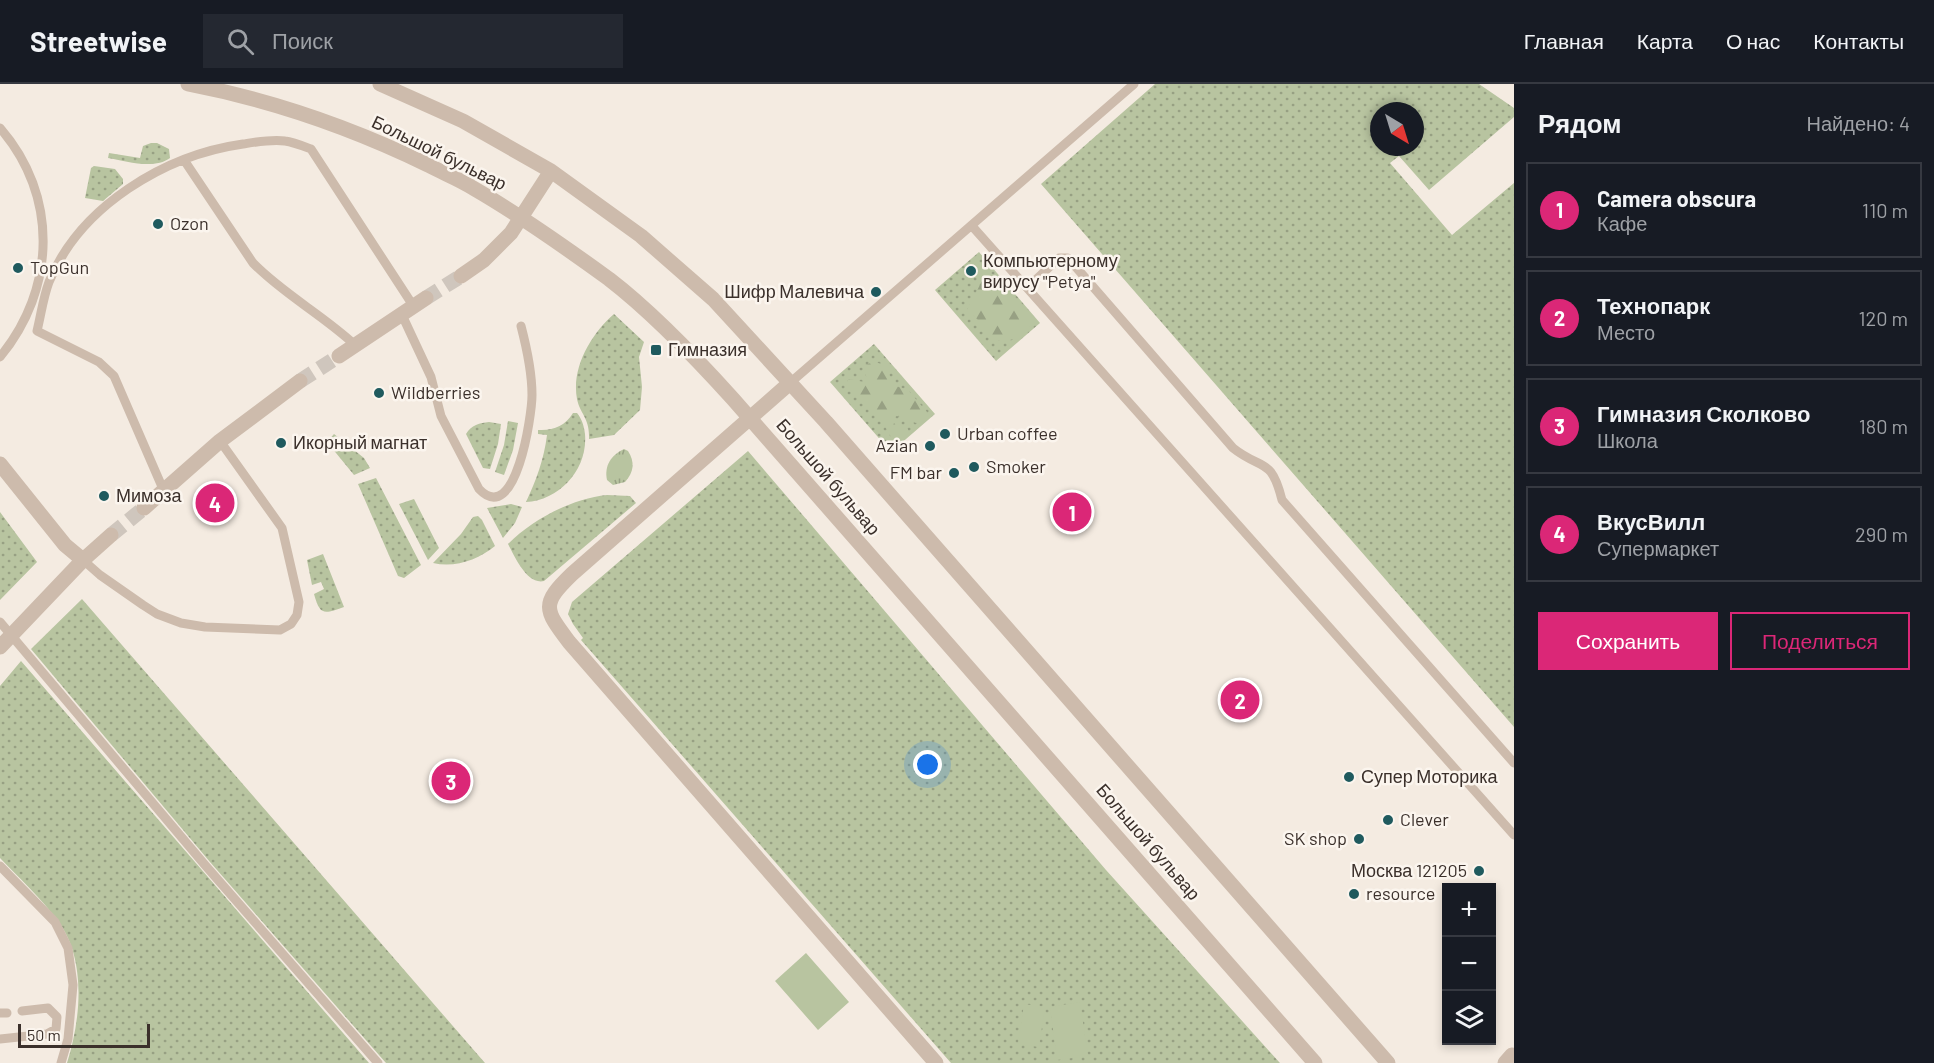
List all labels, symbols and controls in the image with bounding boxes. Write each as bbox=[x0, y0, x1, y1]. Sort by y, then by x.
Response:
search box bbox=[203, 14, 623, 68]
text: Streetwise bbox=[30, 24, 167, 58]
icon: search bbox=[224, 25, 257, 58]
text: Поиск bbox=[272, 27, 333, 53]
text: Главная bbox=[1524, 28, 1604, 53]
text: Карта bbox=[1637, 28, 1693, 53]
text: О нас bbox=[1726, 28, 1780, 53]
text: Контакты bbox=[1813, 28, 1904, 53]
north arrow bbox=[1370, 102, 1424, 156]
text: Рядом bbox=[1538, 107, 1621, 138]
street label: Большой бульвар bbox=[368, 110, 510, 194]
text: Найдено: 4 bbox=[1807, 111, 1910, 135]
text: Camera obscura bbox=[1597, 185, 1756, 211]
text: 1 bbox=[1556, 198, 1563, 222]
text: 110 m bbox=[1862, 198, 1908, 222]
text: Кафе bbox=[1597, 211, 1647, 235]
place label: Ozon bbox=[170, 212, 209, 234]
marker: Ozon bbox=[151, 217, 165, 231]
place label: Компьютерному вирусу "Petya" bbox=[983, 249, 1118, 292]
place label: TopGun bbox=[30, 256, 89, 278]
marker: TopGun bbox=[11, 261, 25, 275]
marker: Компьютерному вирусу "Petya" bbox=[964, 264, 978, 278]
place label: Шифр Малевича bbox=[724, 280, 865, 302]
marker: Шифр Малевича bbox=[869, 285, 883, 299]
text: Технопарк bbox=[1597, 292, 1710, 318]
text: 2 bbox=[1554, 306, 1565, 330]
text: 120 m bbox=[1858, 306, 1908, 330]
text: Место bbox=[1597, 320, 1655, 344]
place label: Гимназия bbox=[668, 338, 747, 360]
marker: Гимназия bbox=[649, 343, 663, 357]
place label: Wildberries bbox=[391, 381, 480, 403]
marker: Wildberries bbox=[372, 386, 386, 400]
text: Гимназия Сколково bbox=[1597, 400, 1811, 426]
street label: Большой бульвар bbox=[772, 414, 885, 539]
text: 3 bbox=[1554, 414, 1565, 438]
text: 180 m bbox=[1859, 414, 1908, 438]
place label: Urban coffee bbox=[957, 422, 1058, 444]
marker: Urban coffee bbox=[938, 427, 952, 441]
text: Школа bbox=[1597, 428, 1658, 452]
place label: Икорный магнат bbox=[293, 431, 427, 453]
place label: Azian bbox=[876, 434, 918, 456]
marker: Икорный магнат bbox=[274, 436, 288, 450]
marker: Azian bbox=[923, 439, 937, 453]
place label: Smoker bbox=[986, 455, 1046, 477]
marker: Smoker bbox=[967, 460, 981, 474]
place label: FM bar bbox=[890, 461, 942, 483]
marker: FM bar bbox=[947, 466, 961, 480]
pin: 4 bbox=[196, 480, 234, 526]
place label: Мимоза bbox=[116, 484, 182, 506]
marker: Мимоза bbox=[97, 489, 111, 503]
pin: 1 bbox=[1052, 490, 1092, 534]
text: ВкусВилл bbox=[1597, 508, 1705, 534]
text: 4 bbox=[1553, 522, 1566, 546]
text: 290 m bbox=[1855, 522, 1908, 546]
text: Супермаркет bbox=[1597, 536, 1719, 560]
button: Сохранить bbox=[1538, 612, 1718, 670]
button: Поделиться bbox=[1730, 612, 1910, 670]
pin: 2 bbox=[1220, 678, 1260, 722]
your location bbox=[913, 750, 942, 779]
pin: 3 bbox=[432, 758, 470, 804]
place label: Супер Моторика bbox=[1361, 765, 1499, 787]
marker: Супер Моторика bbox=[1342, 770, 1356, 784]
street label: Большой бульвар bbox=[1092, 779, 1205, 904]
place label: Clever bbox=[1400, 808, 1449, 830]
marker: Clever bbox=[1381, 813, 1395, 827]
place label: SK shop bbox=[1284, 827, 1347, 849]
marker: SK shop bbox=[1352, 832, 1366, 846]
place label: Москва 121205 bbox=[1351, 859, 1467, 881]
marker: Москва 121205 bbox=[1472, 864, 1486, 878]
place label: resource bbox=[1366, 882, 1435, 904]
map controls bbox=[1442, 883, 1496, 1045]
button: + bbox=[1442, 883, 1496, 937]
marker: resource bbox=[1347, 887, 1361, 901]
button: − bbox=[1442, 937, 1496, 991]
button: layers bbox=[1442, 991, 1496, 1045]
scale bar bbox=[18, 1021, 150, 1048]
text: 50 m bbox=[27, 1025, 61, 1044]

